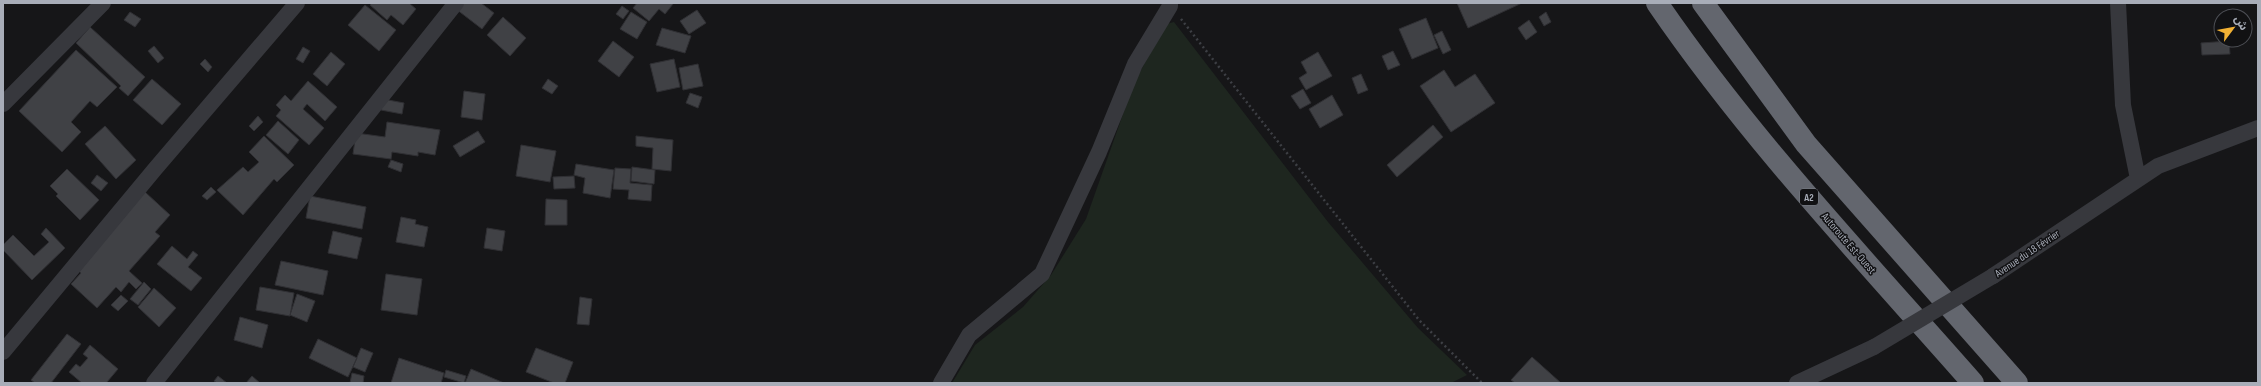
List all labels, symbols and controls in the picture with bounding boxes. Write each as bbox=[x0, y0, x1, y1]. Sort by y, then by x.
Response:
north arrow bbox=[2213, 8, 2253, 48]
text: ش bbox=[2232, 13, 2251, 33]
road number: A2 bbox=[1800, 189, 1818, 205]
street label: Autoroute Est-Ouest bbox=[1818, 210, 1879, 277]
street label: Avenue du 18 Février bbox=[1992, 227, 2062, 280]

